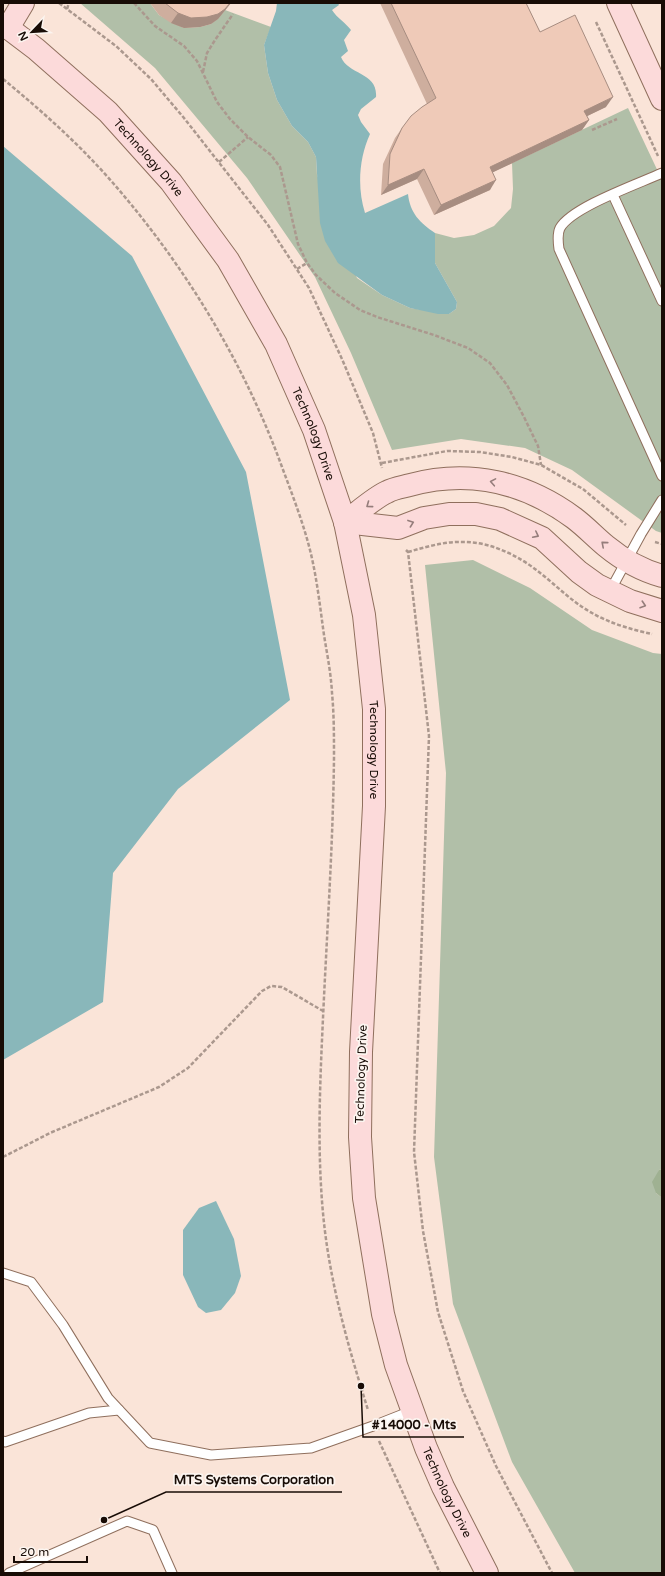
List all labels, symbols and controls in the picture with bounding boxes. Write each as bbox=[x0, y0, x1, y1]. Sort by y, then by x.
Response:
north arrow bbox=[12, 12, 52, 52]
text: N bbox=[16, 29, 31, 43]
street label: Technology Drive bbox=[111, 116, 186, 199]
street label: Technology Drive bbox=[289, 385, 338, 482]
one-way arrow bbox=[489, 478, 496, 486]
one-way arrow bbox=[366, 500, 373, 507]
one-way arrow bbox=[407, 519, 414, 528]
one-way arrow bbox=[531, 530, 539, 538]
one-way arrow bbox=[601, 541, 609, 548]
one-way arrow bbox=[639, 601, 646, 609]
street label: Technology Drive bbox=[366, 700, 381, 799]
street label: Technology Drive bbox=[352, 1024, 370, 1124]
callout: #14000 - Mts bbox=[363, 1412, 464, 1437]
text: #14000 - Mts bbox=[372, 1417, 456, 1433]
street label: Technology Drive bbox=[419, 1445, 475, 1540]
callout: MTS Systems Corporation bbox=[166, 1467, 342, 1492]
text: MTS Systems Corporation bbox=[174, 1472, 334, 1488]
scale bar bbox=[14, 1538, 87, 1564]
text: 20 m bbox=[20, 1545, 49, 1559]

